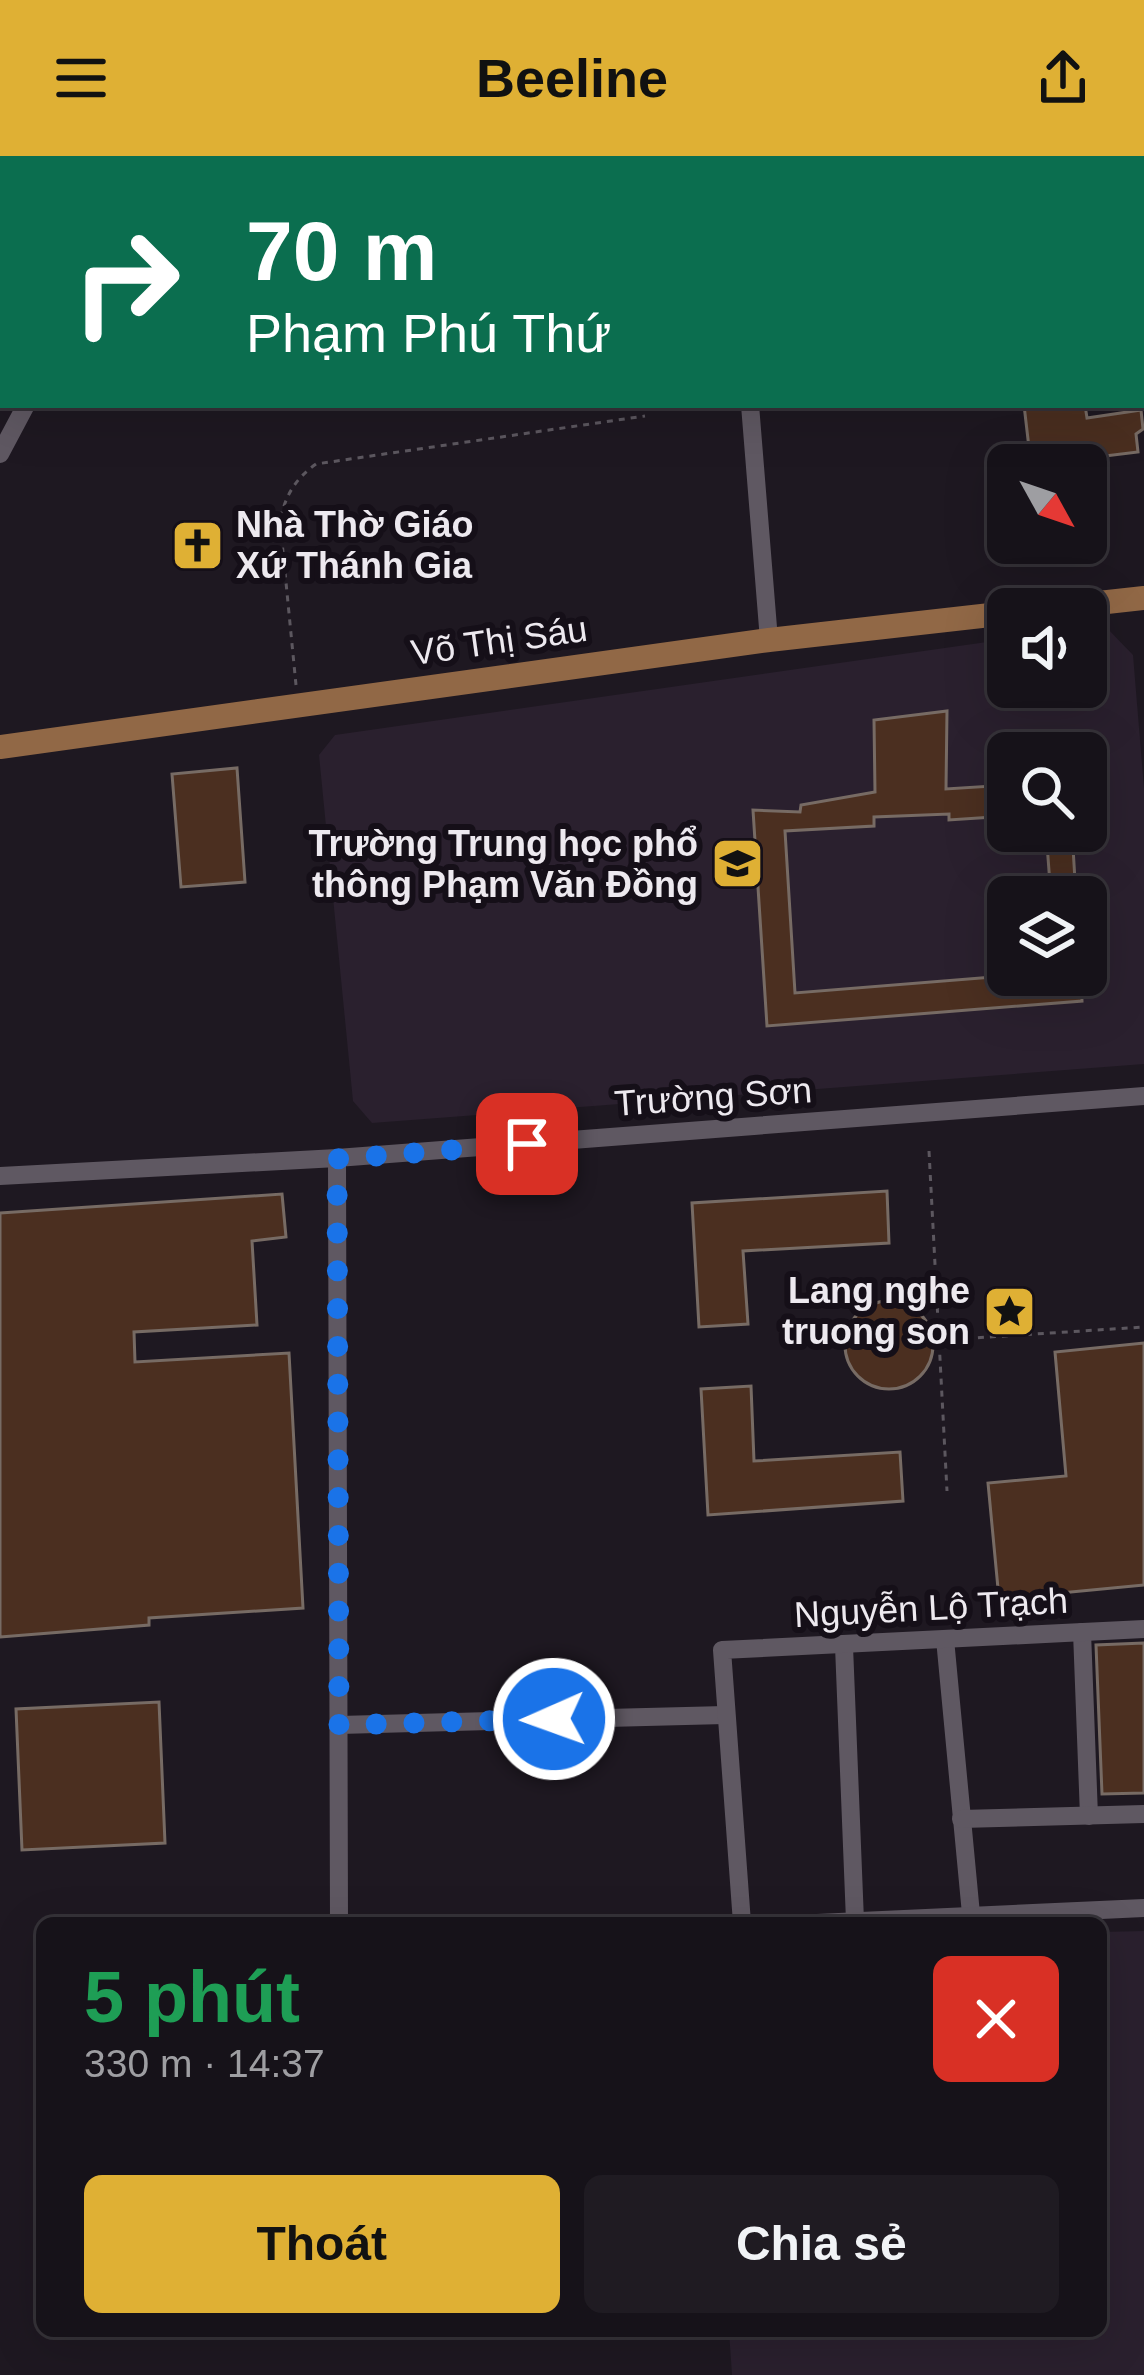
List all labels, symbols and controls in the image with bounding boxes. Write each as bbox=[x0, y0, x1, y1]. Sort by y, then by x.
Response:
icon: menu bbox=[48, 45, 114, 111]
icon: share bbox=[1030, 45, 1096, 111]
text: Beeline bbox=[476, 48, 668, 108]
icon: right bbox=[48, 204, 204, 360]
text: 70 m bbox=[246, 204, 437, 298]
text: Phạm Phú Thứ bbox=[246, 303, 611, 363]
north arrow bbox=[987, 444, 1107, 564]
map controls bbox=[987, 444, 1107, 996]
place label: Nhà Thờ Giáo Xứ Thánh Gia bbox=[236, 504, 474, 586]
church icon: Nhà Thờ Giáo Xứ Thánh Gia bbox=[169, 517, 225, 573]
button: sound bbox=[987, 588, 1107, 708]
street label: Võ Thị Sáu bbox=[408, 608, 590, 673]
button: search bbox=[987, 732, 1107, 852]
place label: Trường Trung học phổ thông Phạm Văn Đồng bbox=[308, 823, 698, 905]
school or university icon: Trường Trung học phổ thông Phạm Văn Đồng bbox=[709, 836, 765, 892]
button: layers bbox=[987, 876, 1107, 996]
street label: Trường Sơn bbox=[613, 1069, 813, 1124]
pin bbox=[476, 1093, 578, 1195]
icon: arrive bbox=[494, 1111, 560, 1177]
place label: Lang nghe truong son bbox=[782, 1270, 970, 1352]
place icon: Lang nghe truong son bbox=[981, 1283, 1037, 1339]
street label: Nguyễn Lộ Trạch bbox=[793, 1580, 1069, 1635]
position arrow bbox=[491, 1656, 617, 1782]
button: close bbox=[933, 1956, 1059, 2082]
text: 5 phút bbox=[84, 1957, 300, 2037]
text: 330 m · 14:37 bbox=[84, 2042, 325, 2085]
button: Thoát bbox=[84, 2175, 560, 2313]
button: Chia sẻ bbox=[584, 2175, 1059, 2313]

